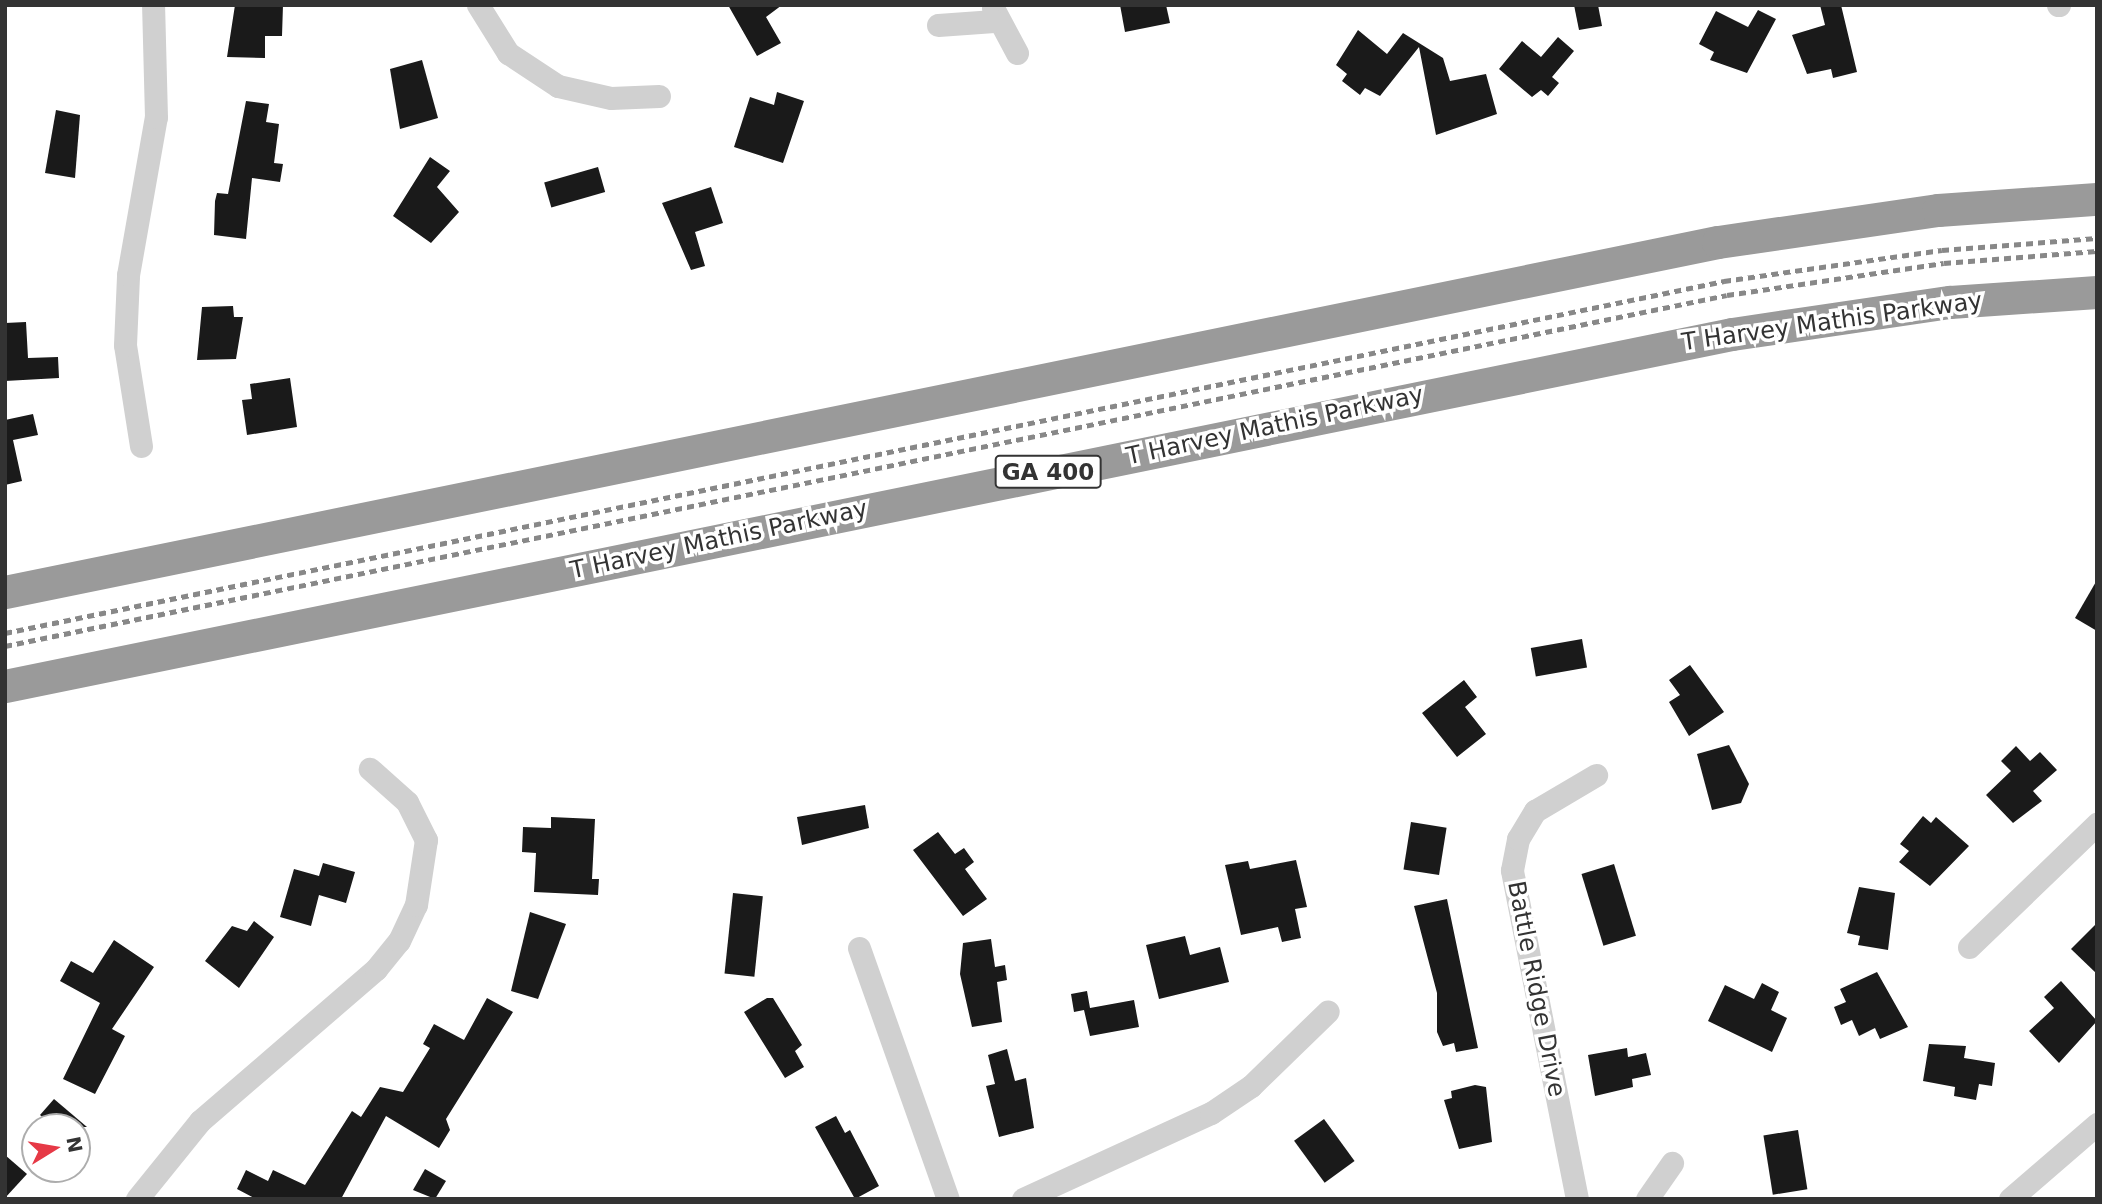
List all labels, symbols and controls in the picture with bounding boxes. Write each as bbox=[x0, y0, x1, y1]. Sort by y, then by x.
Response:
street label: T Harvey Mathis Parkway bbox=[1680, 287, 1984, 357]
street label: T Harvey Mathis Parkway bbox=[1124, 380, 1426, 472]
road number: GA 400 bbox=[994, 452, 1102, 492]
street label: T Harvey Mathis Parkway bbox=[568, 494, 870, 586]
street label: Battle Ridge Drive bbox=[1501, 879, 1571, 1099]
north arrow bbox=[21, 1113, 91, 1183]
text: N bbox=[62, 1134, 87, 1154]

